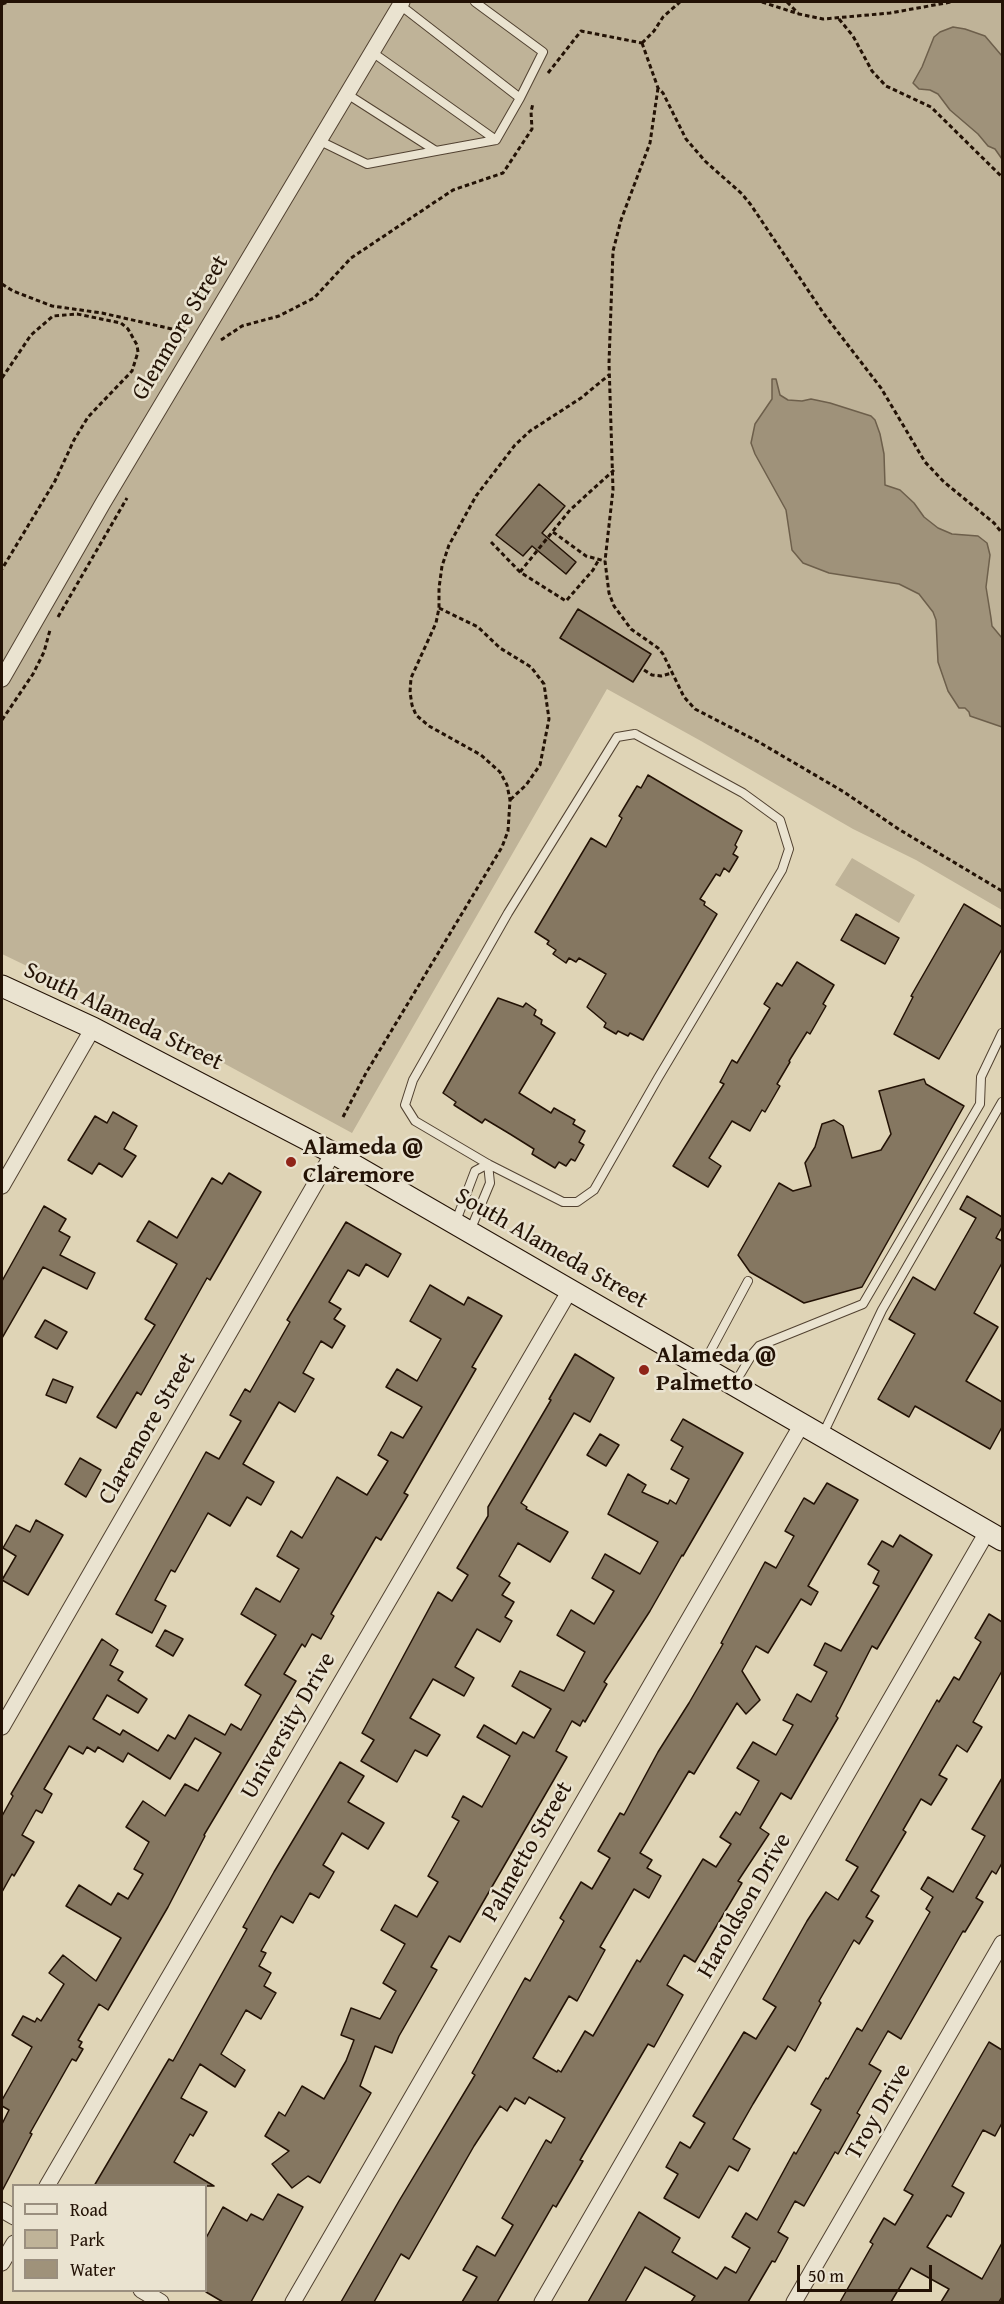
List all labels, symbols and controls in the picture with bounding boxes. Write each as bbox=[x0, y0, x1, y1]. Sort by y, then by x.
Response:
street label: Glenmore Street bbox=[126, 250, 236, 406]
street label: South Alameda Street bbox=[19, 956, 227, 1078]
place label: Alameda @ Claremore bbox=[303, 1134, 423, 1190]
marker: Alameda @ Claremore bbox=[284, 1155, 298, 1169]
street label: South Alameda Street bbox=[449, 1182, 653, 1316]
place label: Alameda @ Palmetto bbox=[656, 1342, 776, 1398]
street label: Claremore Street bbox=[93, 1348, 203, 1510]
marker: Alameda @ Palmetto bbox=[637, 1363, 651, 1377]
street label: University Drive bbox=[235, 1648, 343, 1804]
street label: Palmetto Street bbox=[476, 1777, 580, 1927]
street label: Haroldson Drive bbox=[692, 1828, 798, 1984]
street label: Troy Drive bbox=[840, 2059, 918, 2165]
legend bbox=[12, 2184, 207, 2292]
text: Road bbox=[70, 2196, 108, 2223]
text: Park bbox=[70, 2226, 105, 2253]
scale bar bbox=[800, 2253, 935, 2291]
text: Water bbox=[70, 2256, 115, 2283]
text: 50 m bbox=[808, 2262, 844, 2289]

